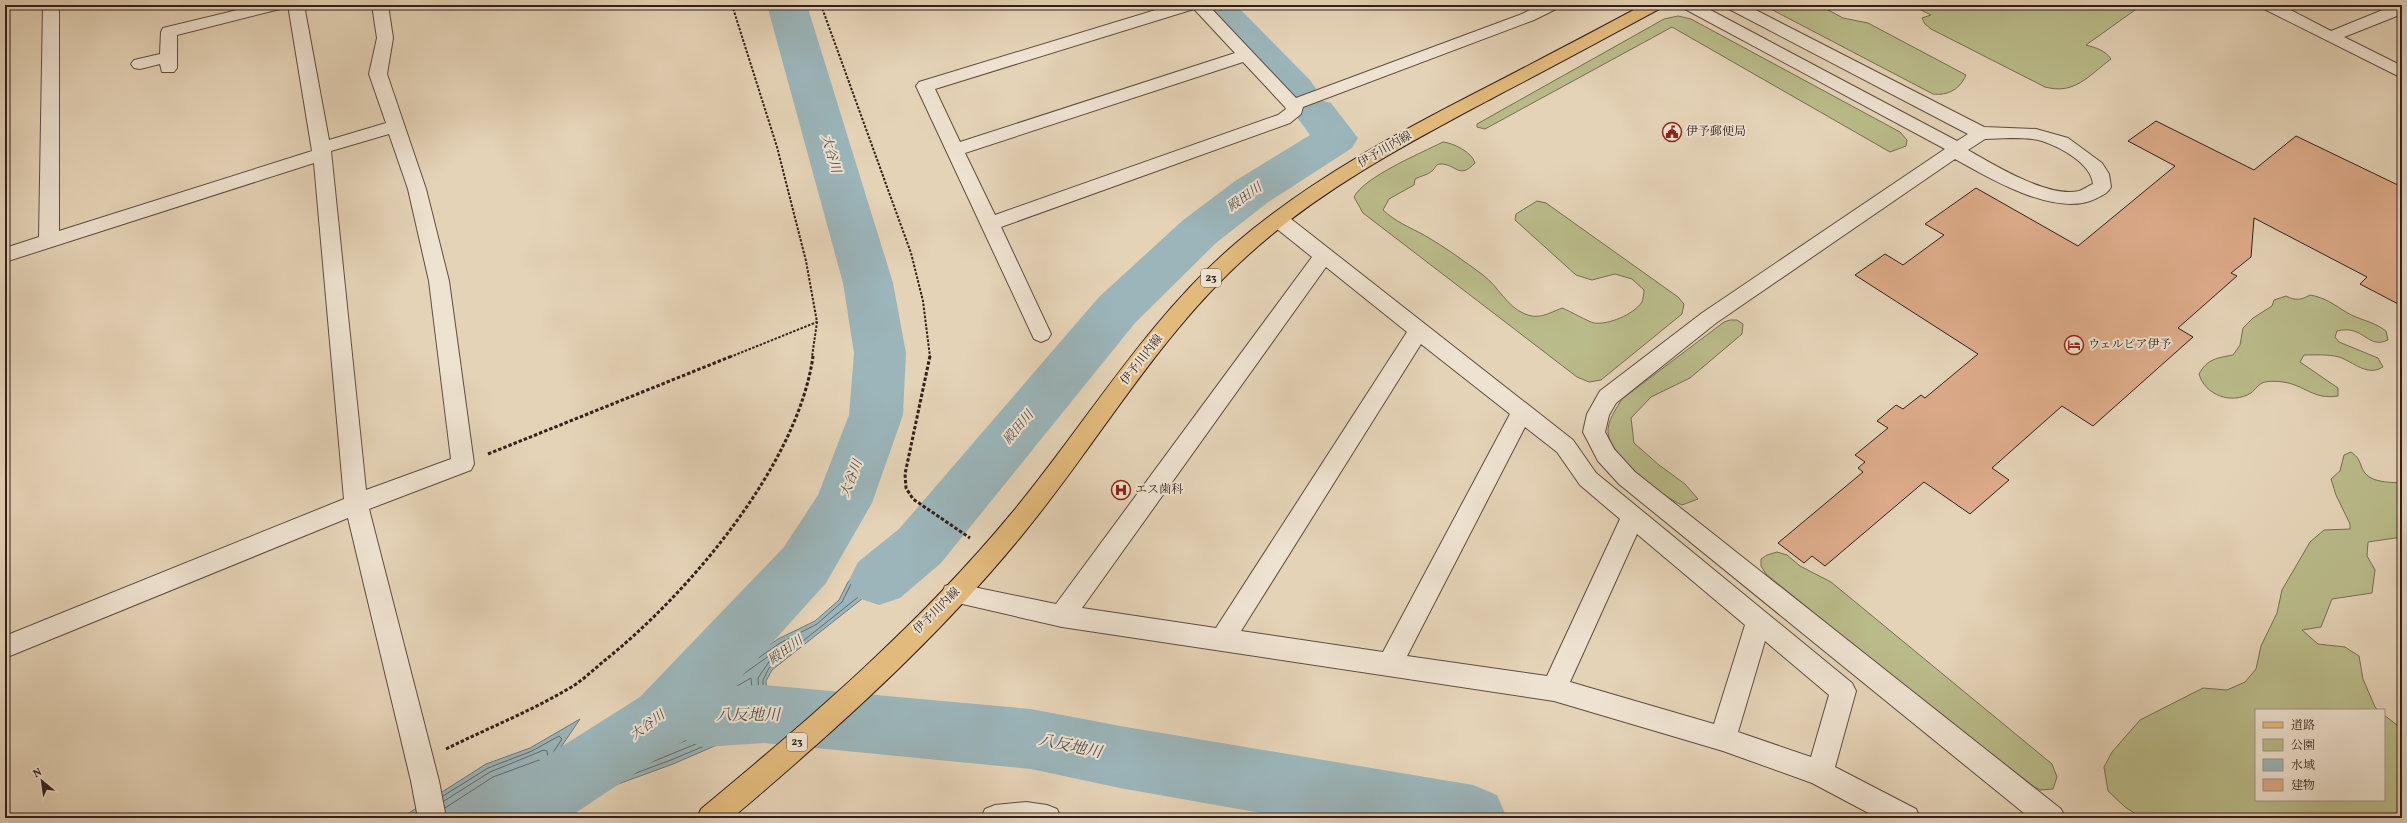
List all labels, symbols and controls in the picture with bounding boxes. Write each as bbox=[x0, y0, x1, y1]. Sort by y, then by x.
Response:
public building icon: 伊予郵便局 bbox=[1661, 121, 1683, 143]
place label: 伊予郵便局 bbox=[1686, 124, 1746, 140]
street label: 伊予川内線 bbox=[1355, 128, 1415, 172]
water label: 大谷川 bbox=[816, 133, 845, 177]
water label: 殿田川 bbox=[1224, 178, 1268, 217]
road number: 23 bbox=[1201, 269, 1221, 287]
street label: 伊予川内線 bbox=[1117, 331, 1167, 389]
hotel icon: ウェルピア伊予 bbox=[2063, 334, 2085, 356]
place label: ウェルピア伊予 bbox=[2088, 337, 2172, 353]
water label: 殿田川 bbox=[1000, 406, 1040, 449]
water label: 大谷川 bbox=[837, 456, 868, 500]
hospital icon: エス歯科 bbox=[1110, 479, 1132, 501]
place label: エス歯科 bbox=[1135, 482, 1183, 498]
street label: 伊予川内線 bbox=[910, 584, 964, 638]
water label: 殿田川 bbox=[765, 631, 809, 670]
water label: 八反地川 bbox=[716, 705, 782, 727]
water label: 大谷川 bbox=[627, 706, 671, 745]
legend bbox=[2255, 709, 2385, 801]
text: 道路 bbox=[2291, 718, 2315, 734]
water label: 八反地川 bbox=[1036, 730, 1106, 765]
road number: 23 bbox=[787, 733, 807, 751]
text: 公園 bbox=[2291, 738, 2315, 754]
text: 水域 bbox=[2291, 758, 2315, 774]
north arrow bbox=[22, 761, 62, 801]
text: N bbox=[31, 765, 45, 782]
text: 建物 bbox=[2291, 778, 2315, 794]

